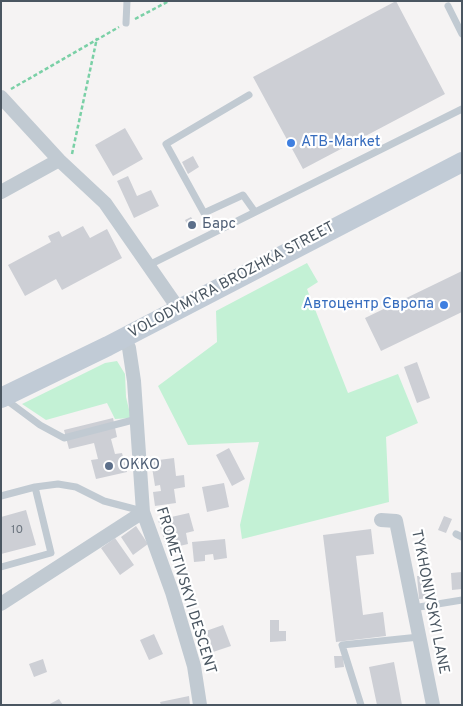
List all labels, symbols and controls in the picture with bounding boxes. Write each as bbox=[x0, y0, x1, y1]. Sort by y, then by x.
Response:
place label: ATB-Market bbox=[301, 134, 380, 152]
marker: ATB-Market bbox=[285, 137, 297, 149]
place label: Барс bbox=[202, 216, 236, 234]
street label: VOLODYMYRA BROZHKA STREET bbox=[126, 219, 338, 343]
marker: Барс bbox=[186, 219, 198, 231]
place label: Автоцентр Європа bbox=[303, 296, 434, 314]
marker: Автоцентр Європа bbox=[438, 299, 450, 311]
place label: OKKO bbox=[119, 457, 160, 475]
marker: OKKO bbox=[103, 460, 115, 472]
street label: FROMETIVSKYI DESCENT bbox=[151, 505, 219, 677]
house number: 10 bbox=[11, 524, 23, 538]
street label: TYKHONIVSKYI LANE bbox=[406, 528, 452, 676]

